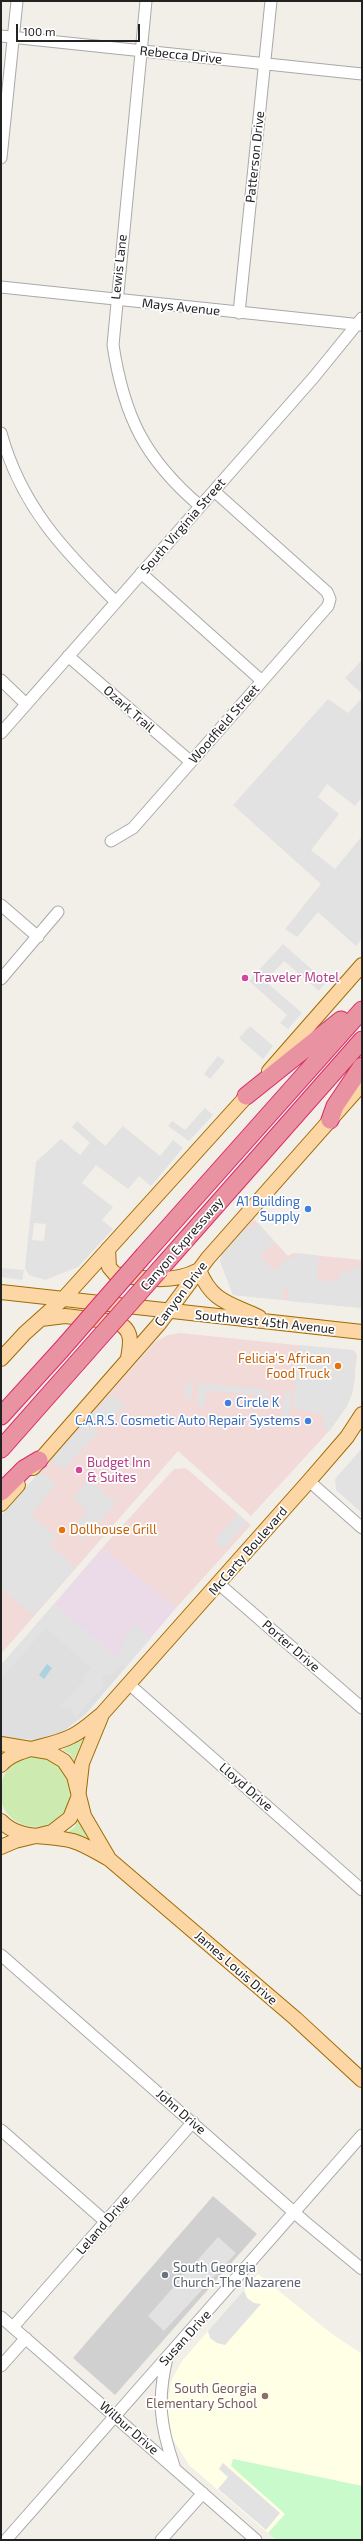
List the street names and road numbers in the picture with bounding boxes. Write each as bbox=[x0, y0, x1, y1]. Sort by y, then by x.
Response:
street label: Rebecca Drive bbox=[139, 43, 223, 67]
street label: Patterson Drive bbox=[242, 110, 268, 204]
street label: Lewis Lane bbox=[108, 234, 130, 300]
street label: Mays Avenue bbox=[141, 295, 221, 319]
street label: South Virginia Street bbox=[137, 475, 229, 577]
street label: Woodfield Street bbox=[185, 681, 263, 767]
street label: Ozark Trail bbox=[100, 682, 158, 736]
street label: Canyon Expressway bbox=[137, 1194, 227, 1294]
street label: Canyon Drive bbox=[151, 1258, 211, 1330]
street label: Southwest 45th Avenue bbox=[194, 1307, 336, 1337]
street label: McCarty Boulevard bbox=[205, 1503, 291, 1599]
street label: Porter Drive bbox=[259, 1617, 323, 1675]
street label: Lloyd Drive bbox=[216, 1760, 276, 1814]
street label: James Louis Drive bbox=[191, 1928, 281, 2008]
street label: John Drive bbox=[153, 2086, 209, 2138]
street label: Leland Drive bbox=[73, 2192, 133, 2258]
street label: Susan Drive bbox=[156, 2307, 214, 2369]
street label: Wilbur Drive bbox=[96, 2398, 162, 2458]

